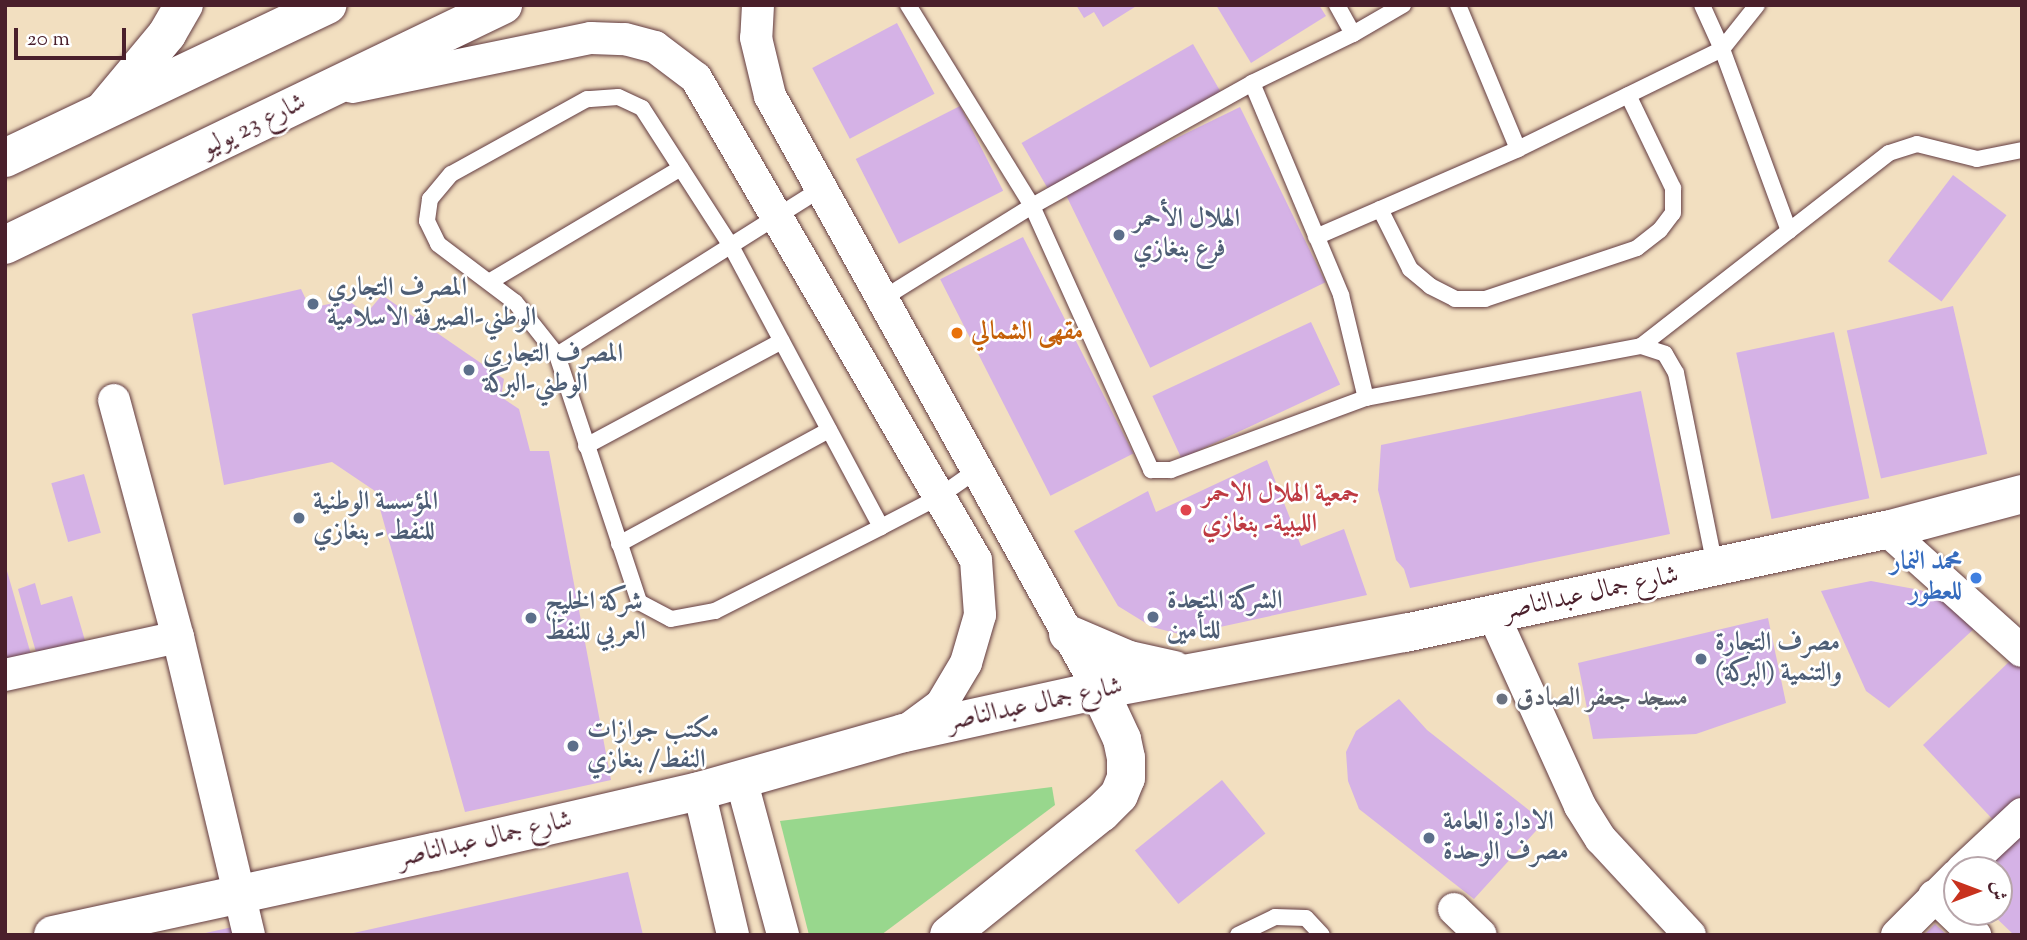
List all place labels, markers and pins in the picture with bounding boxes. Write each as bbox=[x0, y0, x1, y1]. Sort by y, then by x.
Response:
place label: الهلال الأحمر فرع بنغازي bbox=[1133, 204, 1240, 266]
marker: الهلال الأحمر فرع بنغازي bbox=[1111, 227, 1127, 243]
place label: المصرف التجاري الوطني-الصيرفة الاسلامية bbox=[327, 273, 536, 334]
marker: المصرف التجاري الوطني-الصيرفة الاسلامية bbox=[305, 296, 321, 312]
place label: مقهى الشمالي bbox=[971, 317, 1083, 349]
marker: مقهى الشمالي bbox=[949, 325, 965, 341]
place label: المصرف التجاري الوطني-البركة bbox=[483, 339, 623, 400]
marker: المصرف التجاري الوطني-البركة bbox=[461, 362, 477, 378]
place label: جمعية الهلال الاحمر الليبية- بنغازي bbox=[1202, 479, 1359, 540]
place label: المؤسسة الوطنية للنفط - بنغازي bbox=[313, 487, 438, 548]
marker: جمعية الهلال الاحمر الليبية- بنغازي bbox=[1176, 500, 1196, 520]
marker: المؤسسة الوطنية للنفط - بنغازي bbox=[291, 510, 307, 526]
place label: محمد النمار للعطور bbox=[1890, 547, 1962, 608]
marker: محمد النمار للعطور bbox=[1968, 570, 1984, 586]
place label: الشركة المتحدة للتأمين bbox=[1167, 586, 1283, 648]
place label: شركة الخليج العربي للنفط bbox=[545, 587, 646, 648]
marker: الشركة المتحدة للتأمين bbox=[1145, 609, 1161, 625]
marker: شركة الخليج العربي للنفط bbox=[523, 610, 539, 626]
place label: مصرف التجارة والتنمية (البركة) bbox=[1715, 628, 1842, 690]
marker: مصرف التجارة والتنمية (البركة) bbox=[1693, 651, 1709, 667]
place label: مسجد جعفر الصادق bbox=[1516, 683, 1688, 715]
marker: مسجد جعفر الصادق bbox=[1494, 691, 1510, 707]
place label: مكتب جوازات النفط/ بنغازي bbox=[587, 715, 719, 776]
marker: مكتب جوازات النفط/ بنغازي bbox=[565, 738, 581, 754]
place label: الادارة العامة مصرف الوحدة bbox=[1443, 807, 1569, 868]
marker: الادارة العامة مصرف الوحدة bbox=[1421, 830, 1437, 846]

